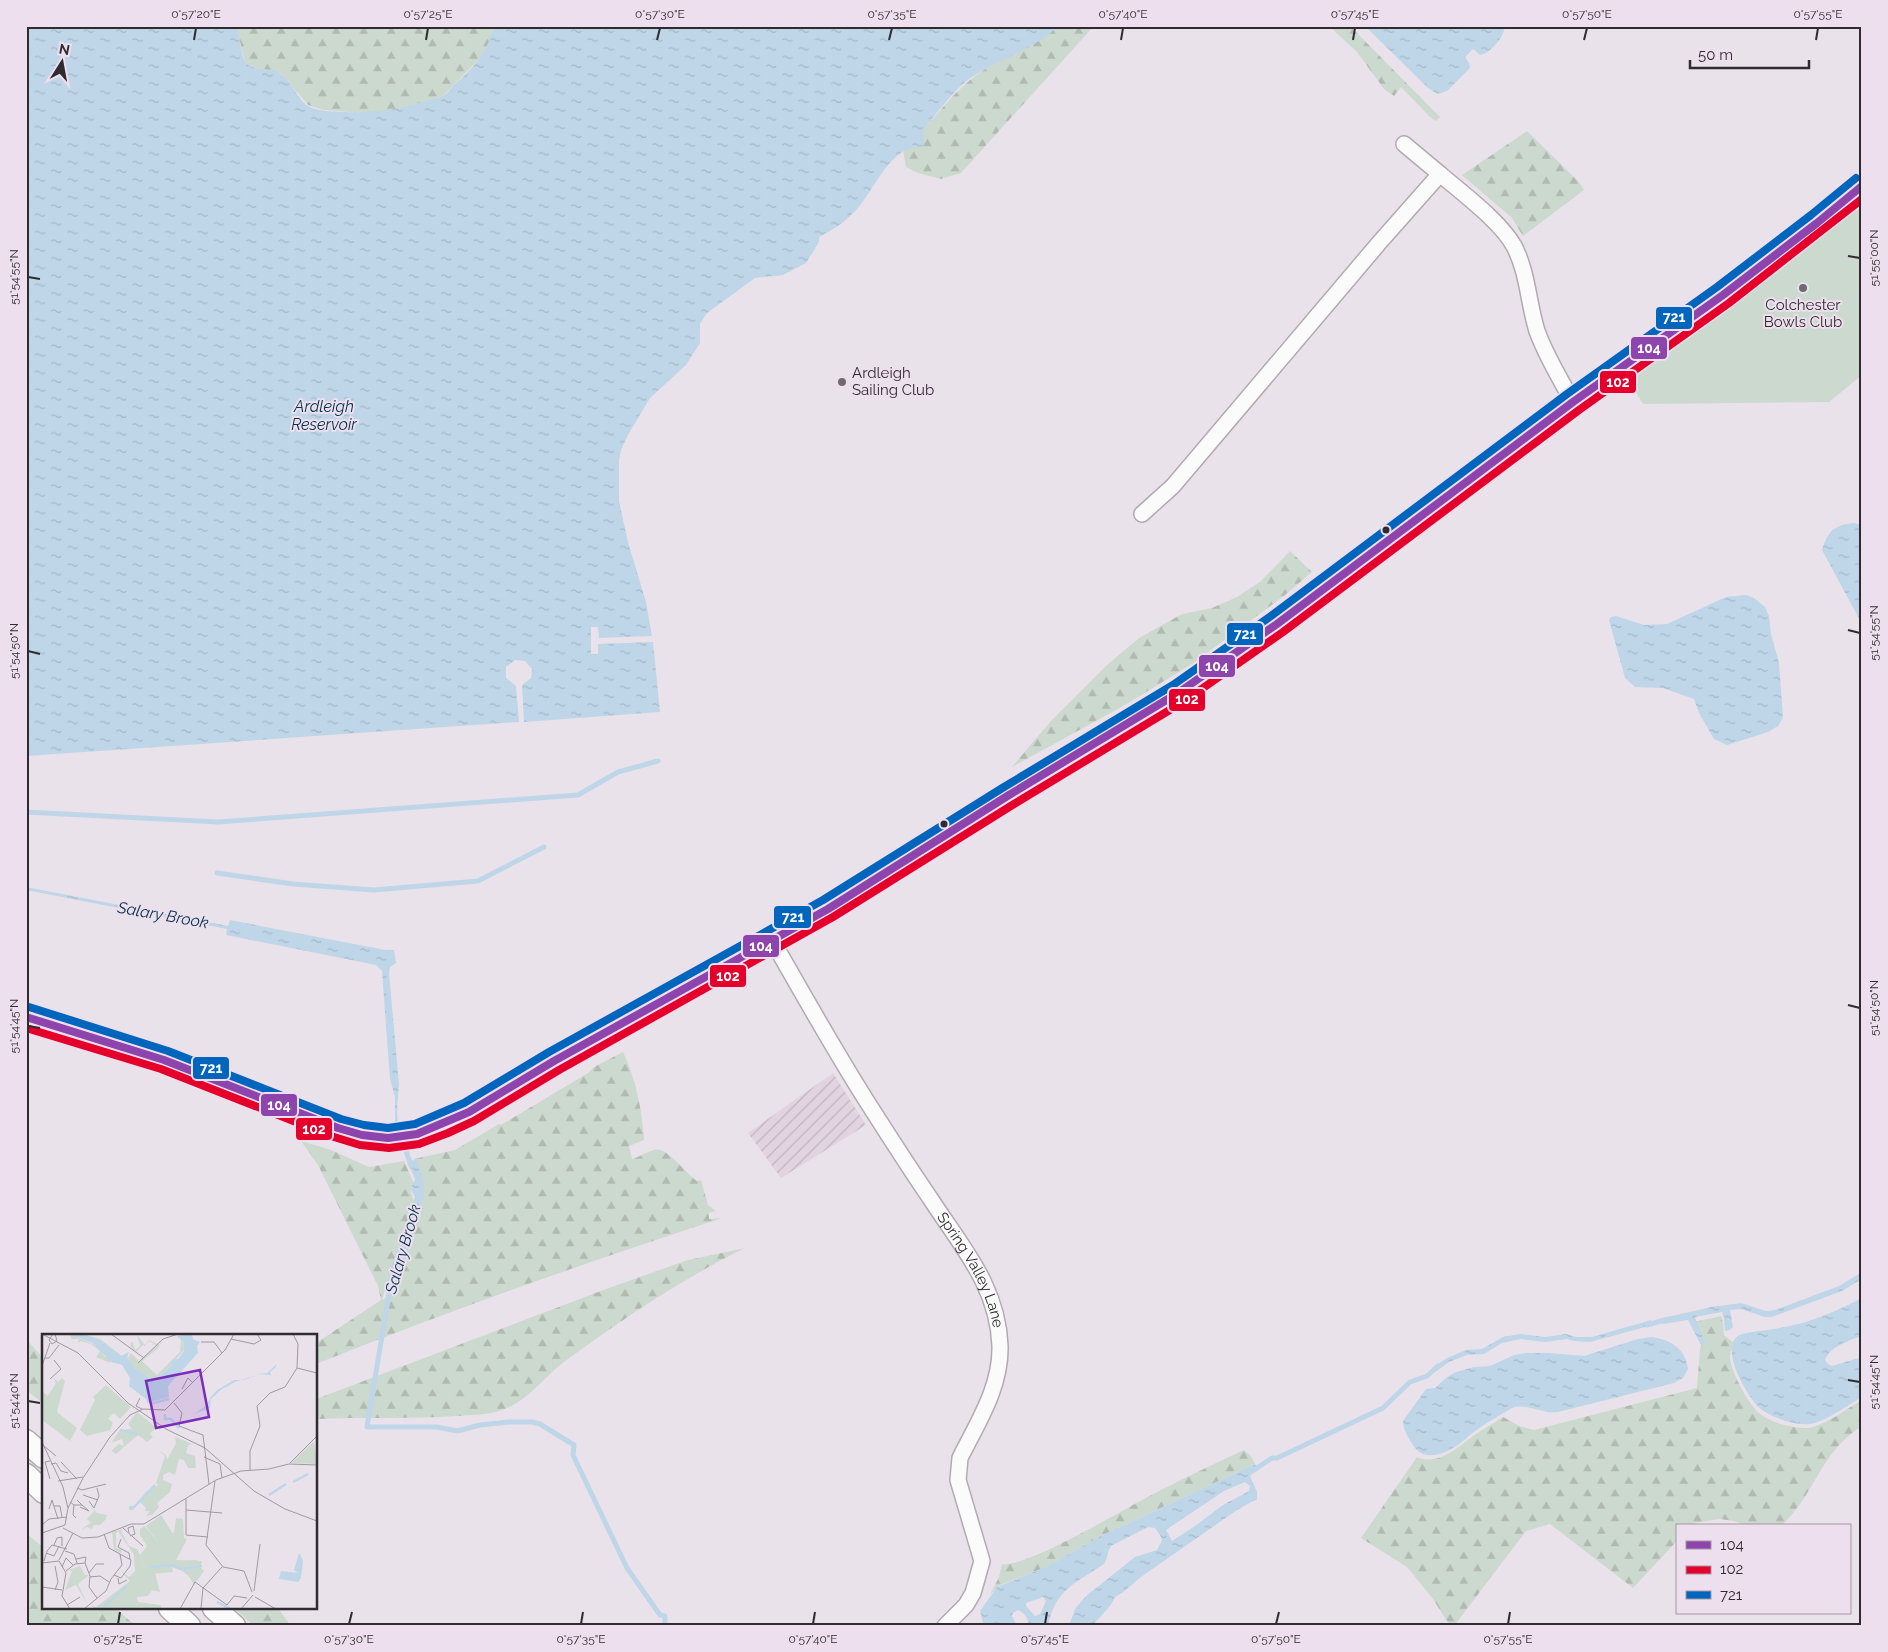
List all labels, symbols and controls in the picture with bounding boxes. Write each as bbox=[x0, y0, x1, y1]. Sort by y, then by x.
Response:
text: 0°57'20"E bbox=[171, 7, 221, 21]
text: 0°57'25"E bbox=[404, 7, 452, 21]
text: 0°57'30"E bbox=[635, 7, 685, 21]
text: 0°57'35"E bbox=[867, 7, 917, 21]
text: 0°57'40"E bbox=[1098, 7, 1148, 21]
text: 0°57'45"E bbox=[1331, 7, 1379, 21]
text: 0°57'50"E bbox=[1562, 7, 1612, 21]
text: 0°57'55"E bbox=[1793, 7, 1843, 21]
north arrow bbox=[38, 38, 88, 88]
scale bar bbox=[1690, 38, 1809, 70]
text: N bbox=[58, 40, 71, 58]
text: 50 m bbox=[1698, 46, 1733, 64]
text: 51°55'00"N bbox=[1867, 229, 1881, 287]
text: 51°54'55"N bbox=[7, 249, 21, 305]
marker: Colchester Bowls Club bbox=[1797, 282, 1809, 294]
place label: Colchester Bowls Club bbox=[1764, 296, 1842, 331]
line badge: 721 bbox=[1655, 306, 1693, 330]
text: 721 bbox=[1663, 309, 1685, 325]
line badge: 104 bbox=[1630, 336, 1668, 360]
text: 104 bbox=[1637, 340, 1661, 356]
place label: Ardleigh Sailing Club bbox=[852, 364, 934, 399]
line badge: 102 bbox=[1599, 370, 1637, 394]
text: 102 bbox=[1606, 374, 1630, 390]
marker: Ardleigh Sailing Club bbox=[836, 376, 848, 388]
water label: Ardleigh Reservoir bbox=[291, 397, 357, 434]
unlabelled marker bbox=[1381, 525, 1391, 535]
text: 51°54'55"N bbox=[1867, 605, 1881, 661]
line badge: 721 bbox=[1226, 622, 1264, 646]
text: 51°54'50"N bbox=[7, 623, 21, 679]
text: 721 bbox=[1234, 626, 1256, 642]
line badge: 104 bbox=[1198, 654, 1236, 678]
text: 104 bbox=[1205, 658, 1229, 674]
line badge: 102 bbox=[1168, 688, 1206, 712]
text: 102 bbox=[1175, 691, 1199, 707]
unlabelled marker bbox=[939, 819, 949, 829]
water label: Salary Brook bbox=[115, 897, 210, 932]
line badge: 721 bbox=[773, 905, 812, 929]
text: 721 bbox=[782, 909, 804, 925]
line badge: 104 bbox=[742, 934, 780, 958]
text: 104 bbox=[749, 938, 773, 954]
line badge: 102 bbox=[709, 964, 747, 988]
text: 102 bbox=[716, 968, 740, 984]
text: 51°54'50"N bbox=[1867, 980, 1881, 1036]
text: 51°54'45"N bbox=[7, 999, 21, 1053]
line badge: 721 bbox=[192, 1056, 230, 1080]
text: 721 bbox=[200, 1060, 222, 1076]
line badge: 104 bbox=[260, 1093, 298, 1117]
text: 104 bbox=[267, 1097, 291, 1113]
line badge: 102 bbox=[295, 1117, 333, 1141]
text: 102 bbox=[302, 1121, 326, 1137]
water label: Salary Brook bbox=[381, 1202, 425, 1297]
street label: Spring Valley Lane bbox=[933, 1209, 1007, 1329]
inset map bbox=[42, 1334, 318, 1610]
text: 51°54'45"N bbox=[1867, 1355, 1881, 1409]
text: 51°54'40"N bbox=[7, 1373, 21, 1429]
legend bbox=[1676, 1524, 1850, 1614]
text: 104 bbox=[1720, 1536, 1744, 1554]
text: 102 bbox=[1720, 1560, 1744, 1578]
text: 721 bbox=[1720, 1586, 1743, 1604]
text: 0°57'25"E bbox=[94, 1632, 142, 1646]
text: 0°57'30"E bbox=[324, 1632, 374, 1646]
text: 0°57'35"E bbox=[556, 1632, 606, 1646]
text: 0°57'40"E bbox=[788, 1632, 838, 1646]
text: 0°57'45"E bbox=[1021, 1632, 1069, 1646]
text: 0°57'50"E bbox=[1251, 1632, 1301, 1646]
text: 0°57'55"E bbox=[1483, 1632, 1533, 1646]

